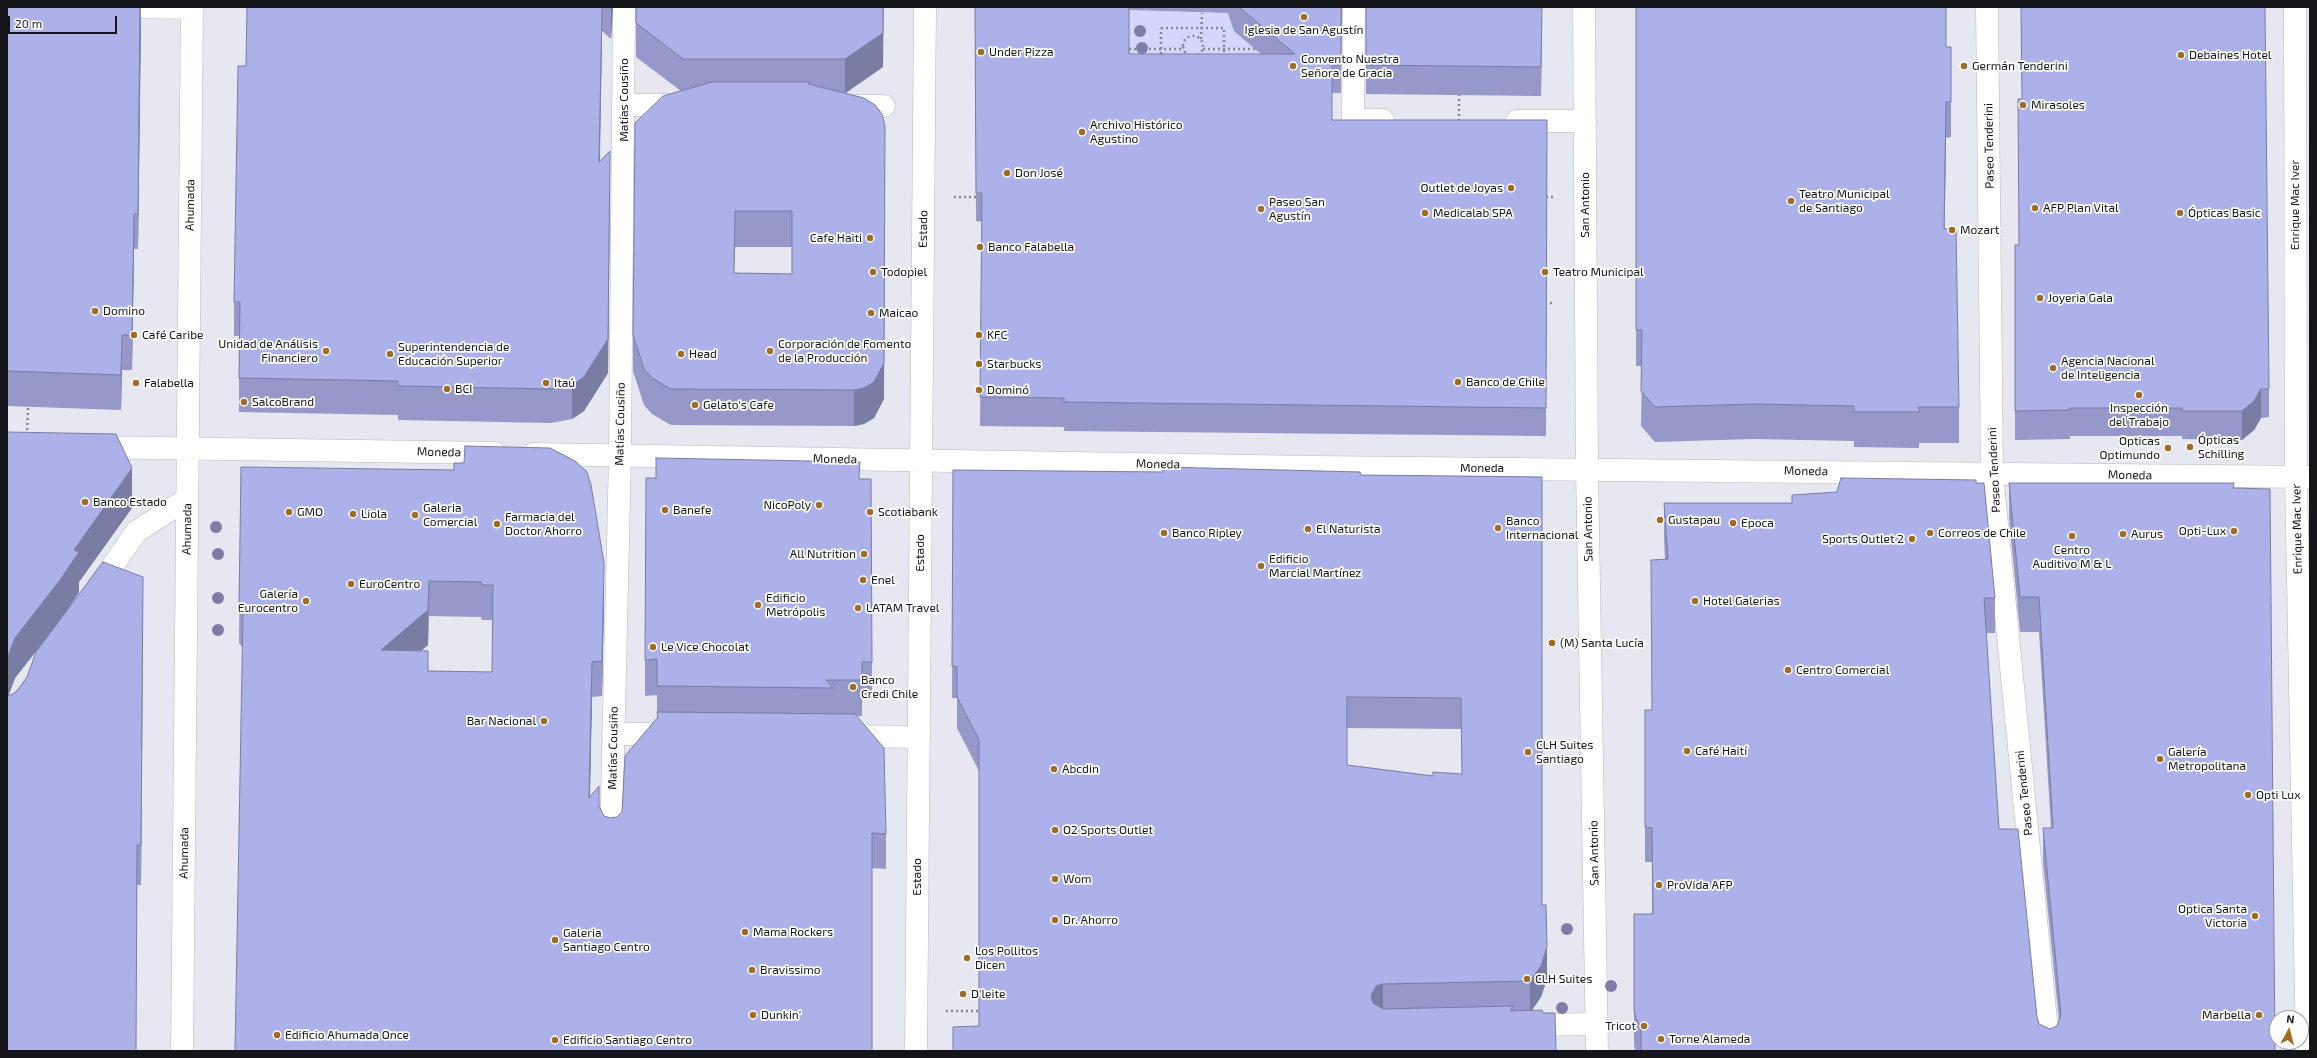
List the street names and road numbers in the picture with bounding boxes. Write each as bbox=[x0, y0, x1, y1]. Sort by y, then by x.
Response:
street label: Matías Cousiño bbox=[617, 58, 631, 142]
street label: Paseo Tenderini bbox=[1981, 103, 1997, 189]
street label: Enrique Mac Iver bbox=[2288, 160, 2302, 250]
street label: San Antonio bbox=[1578, 172, 1592, 238]
street label: Ahumada bbox=[182, 179, 198, 231]
street label: Estado bbox=[915, 210, 931, 248]
street label: Matías Cousiño bbox=[612, 382, 628, 466]
street label: Paseo Tenderini bbox=[1985, 427, 2003, 513]
street label: Moneda bbox=[417, 444, 461, 460]
street label: Moneda bbox=[813, 451, 857, 467]
street label: Moneda bbox=[1136, 456, 1180, 472]
street label: Moneda bbox=[1460, 461, 1504, 475]
street label: Moneda bbox=[1784, 463, 1828, 479]
street label: Moneda bbox=[2108, 467, 2152, 483]
street label: Enrique Mac Iver bbox=[2289, 484, 2305, 574]
street label: San Antonio bbox=[1580, 496, 1596, 562]
street label: Ahumada bbox=[179, 503, 195, 555]
street label: Estado bbox=[913, 534, 927, 572]
street label: Matías Cousiño bbox=[605, 706, 621, 790]
street label: Paseo Tenderini bbox=[2012, 750, 2036, 836]
street label: San Antonio bbox=[1586, 820, 1602, 886]
street label: Ahumada bbox=[176, 827, 192, 879]
street label: Estado bbox=[910, 858, 924, 896]

